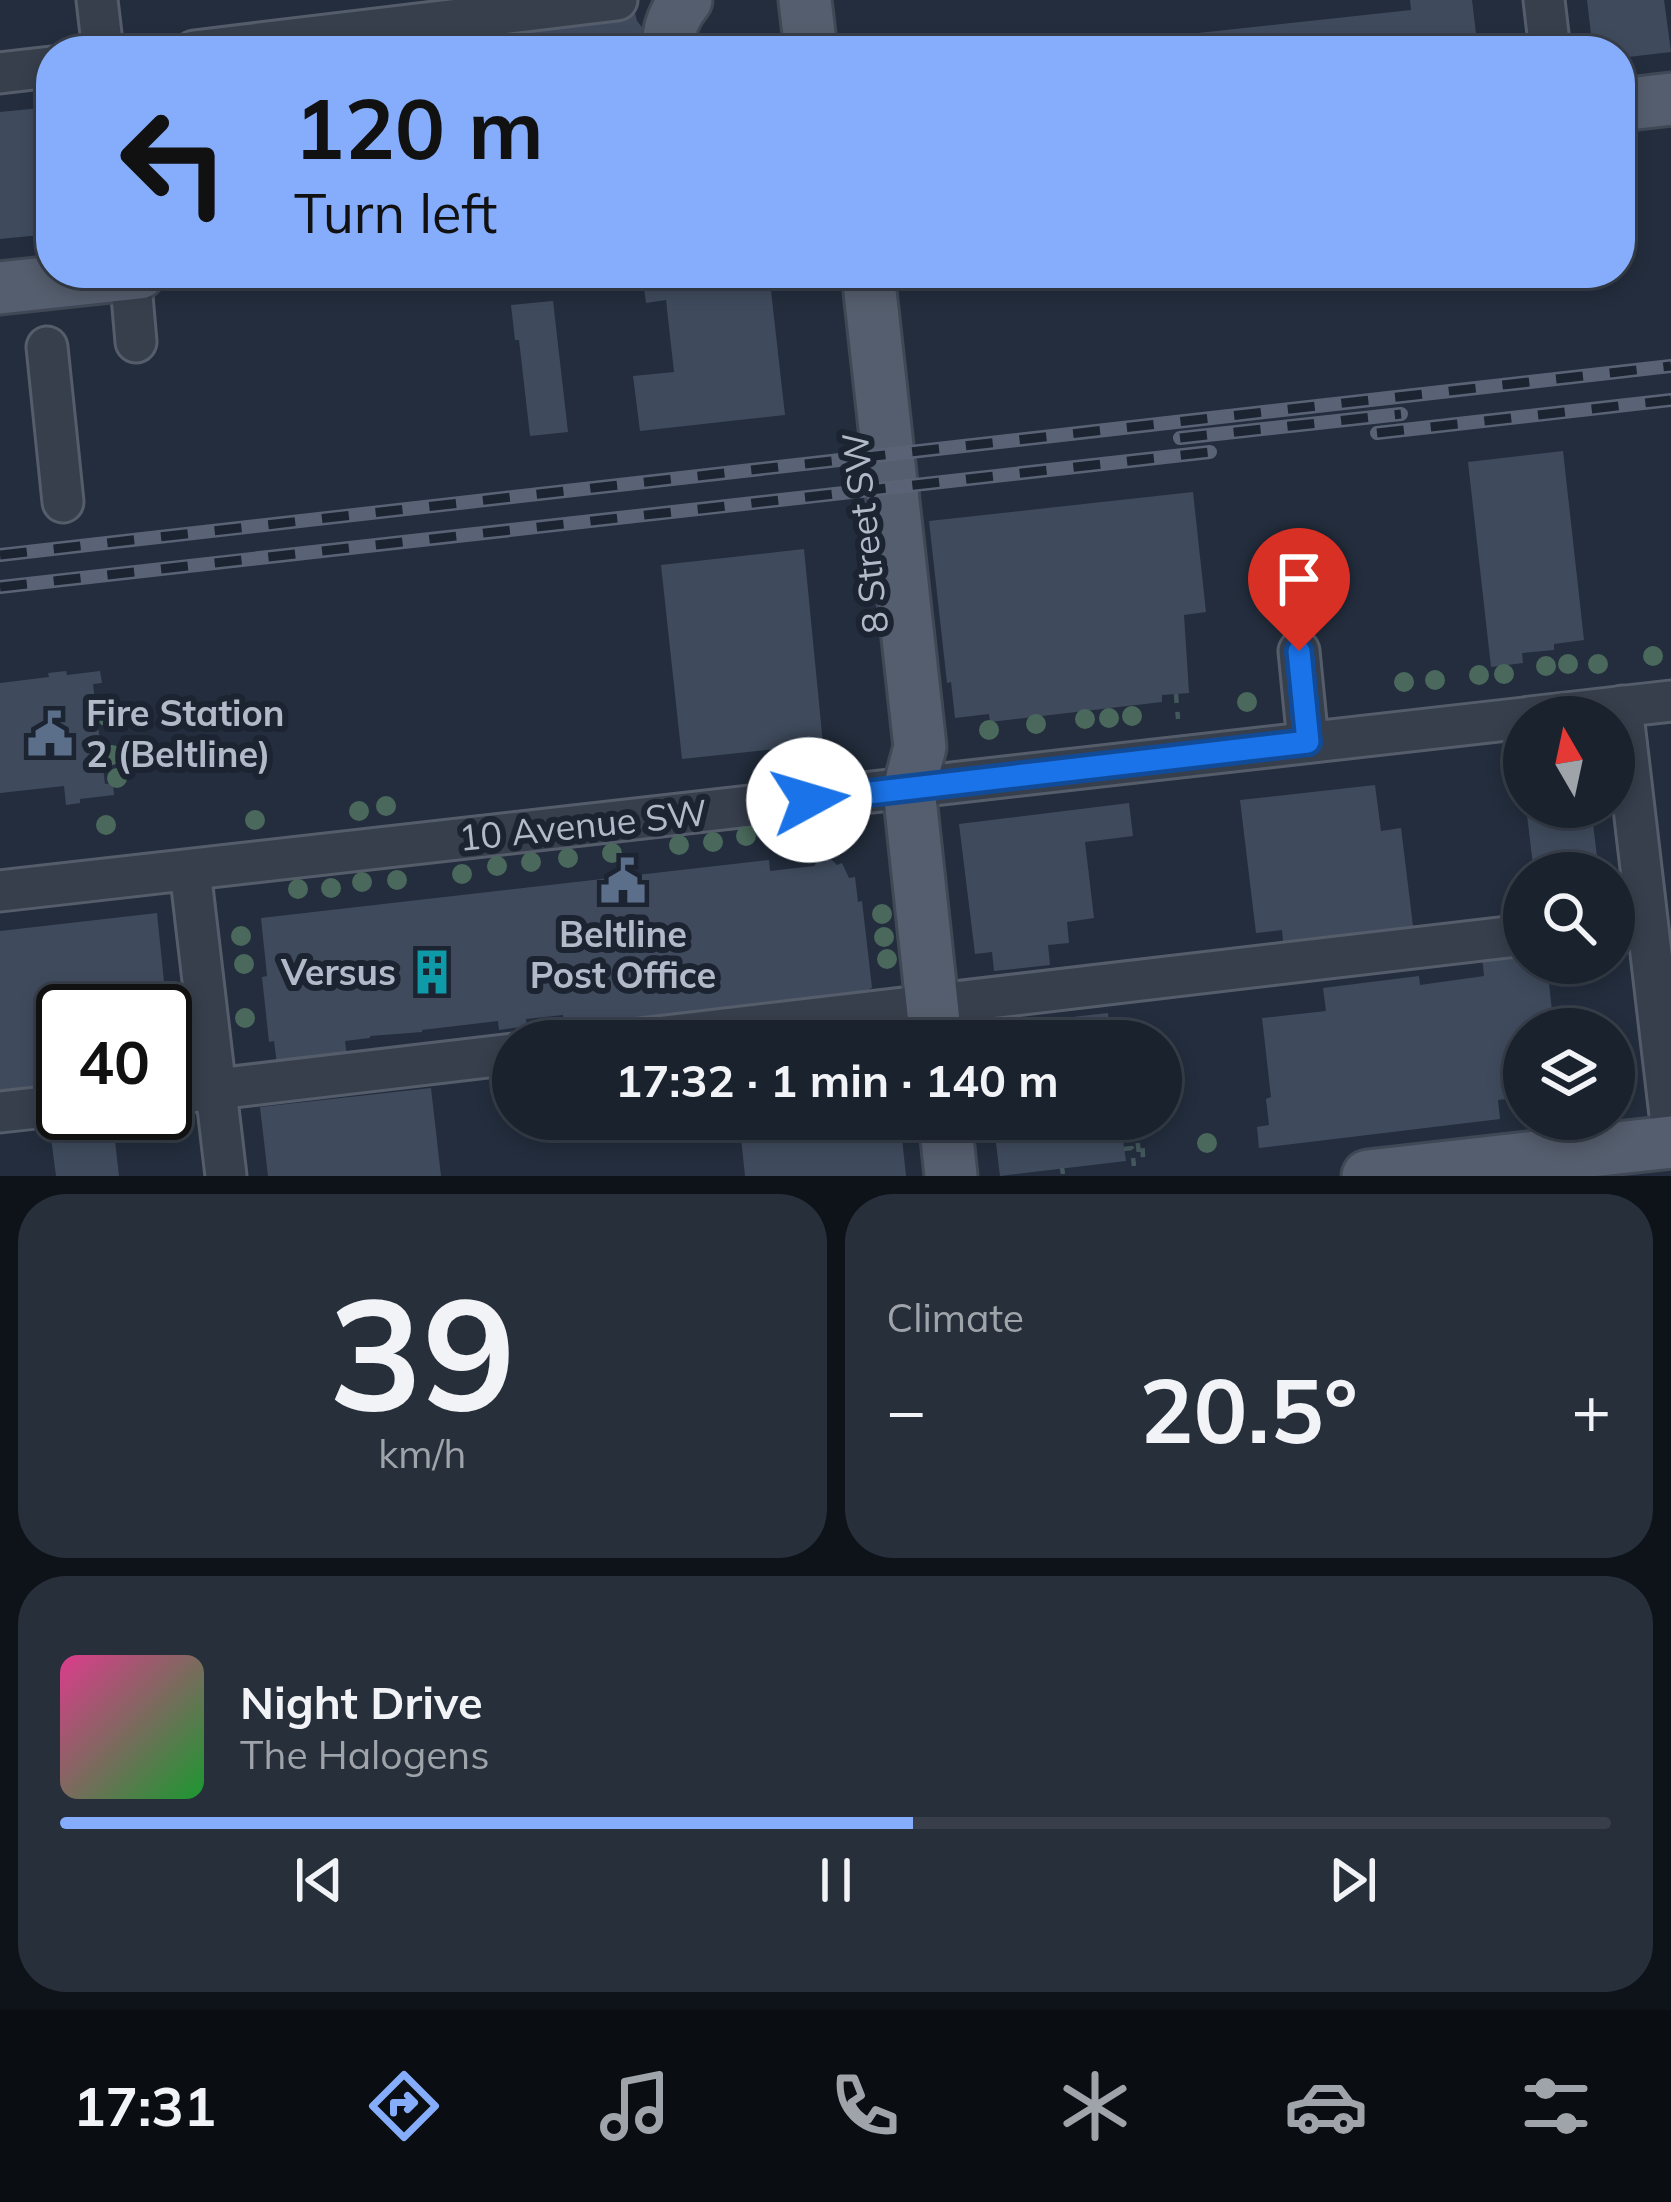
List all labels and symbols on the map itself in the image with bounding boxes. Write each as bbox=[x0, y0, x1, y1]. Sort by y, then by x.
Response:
street label: 8 Street SW bbox=[832, 430, 897, 636]
pin bbox=[1248, 528, 1350, 651]
place label: Fire Station 2 (Beltline) bbox=[86, 690, 285, 776]
north arrow bbox=[1503, 696, 1635, 828]
public building icon: Fire Station 2 (Beltline) bbox=[25, 709, 75, 759]
position arrow bbox=[746, 737, 872, 863]
street label: 10 Avenue SW bbox=[457, 789, 709, 860]
public building icon: Beltline Post Office bbox=[598, 856, 648, 906]
place label: Beltline Post Office bbox=[530, 911, 716, 997]
building icon: Versus bbox=[407, 947, 457, 997]
place label: Versus bbox=[280, 949, 396, 994]
speed limit sign: 40 bbox=[36, 984, 192, 1140]

